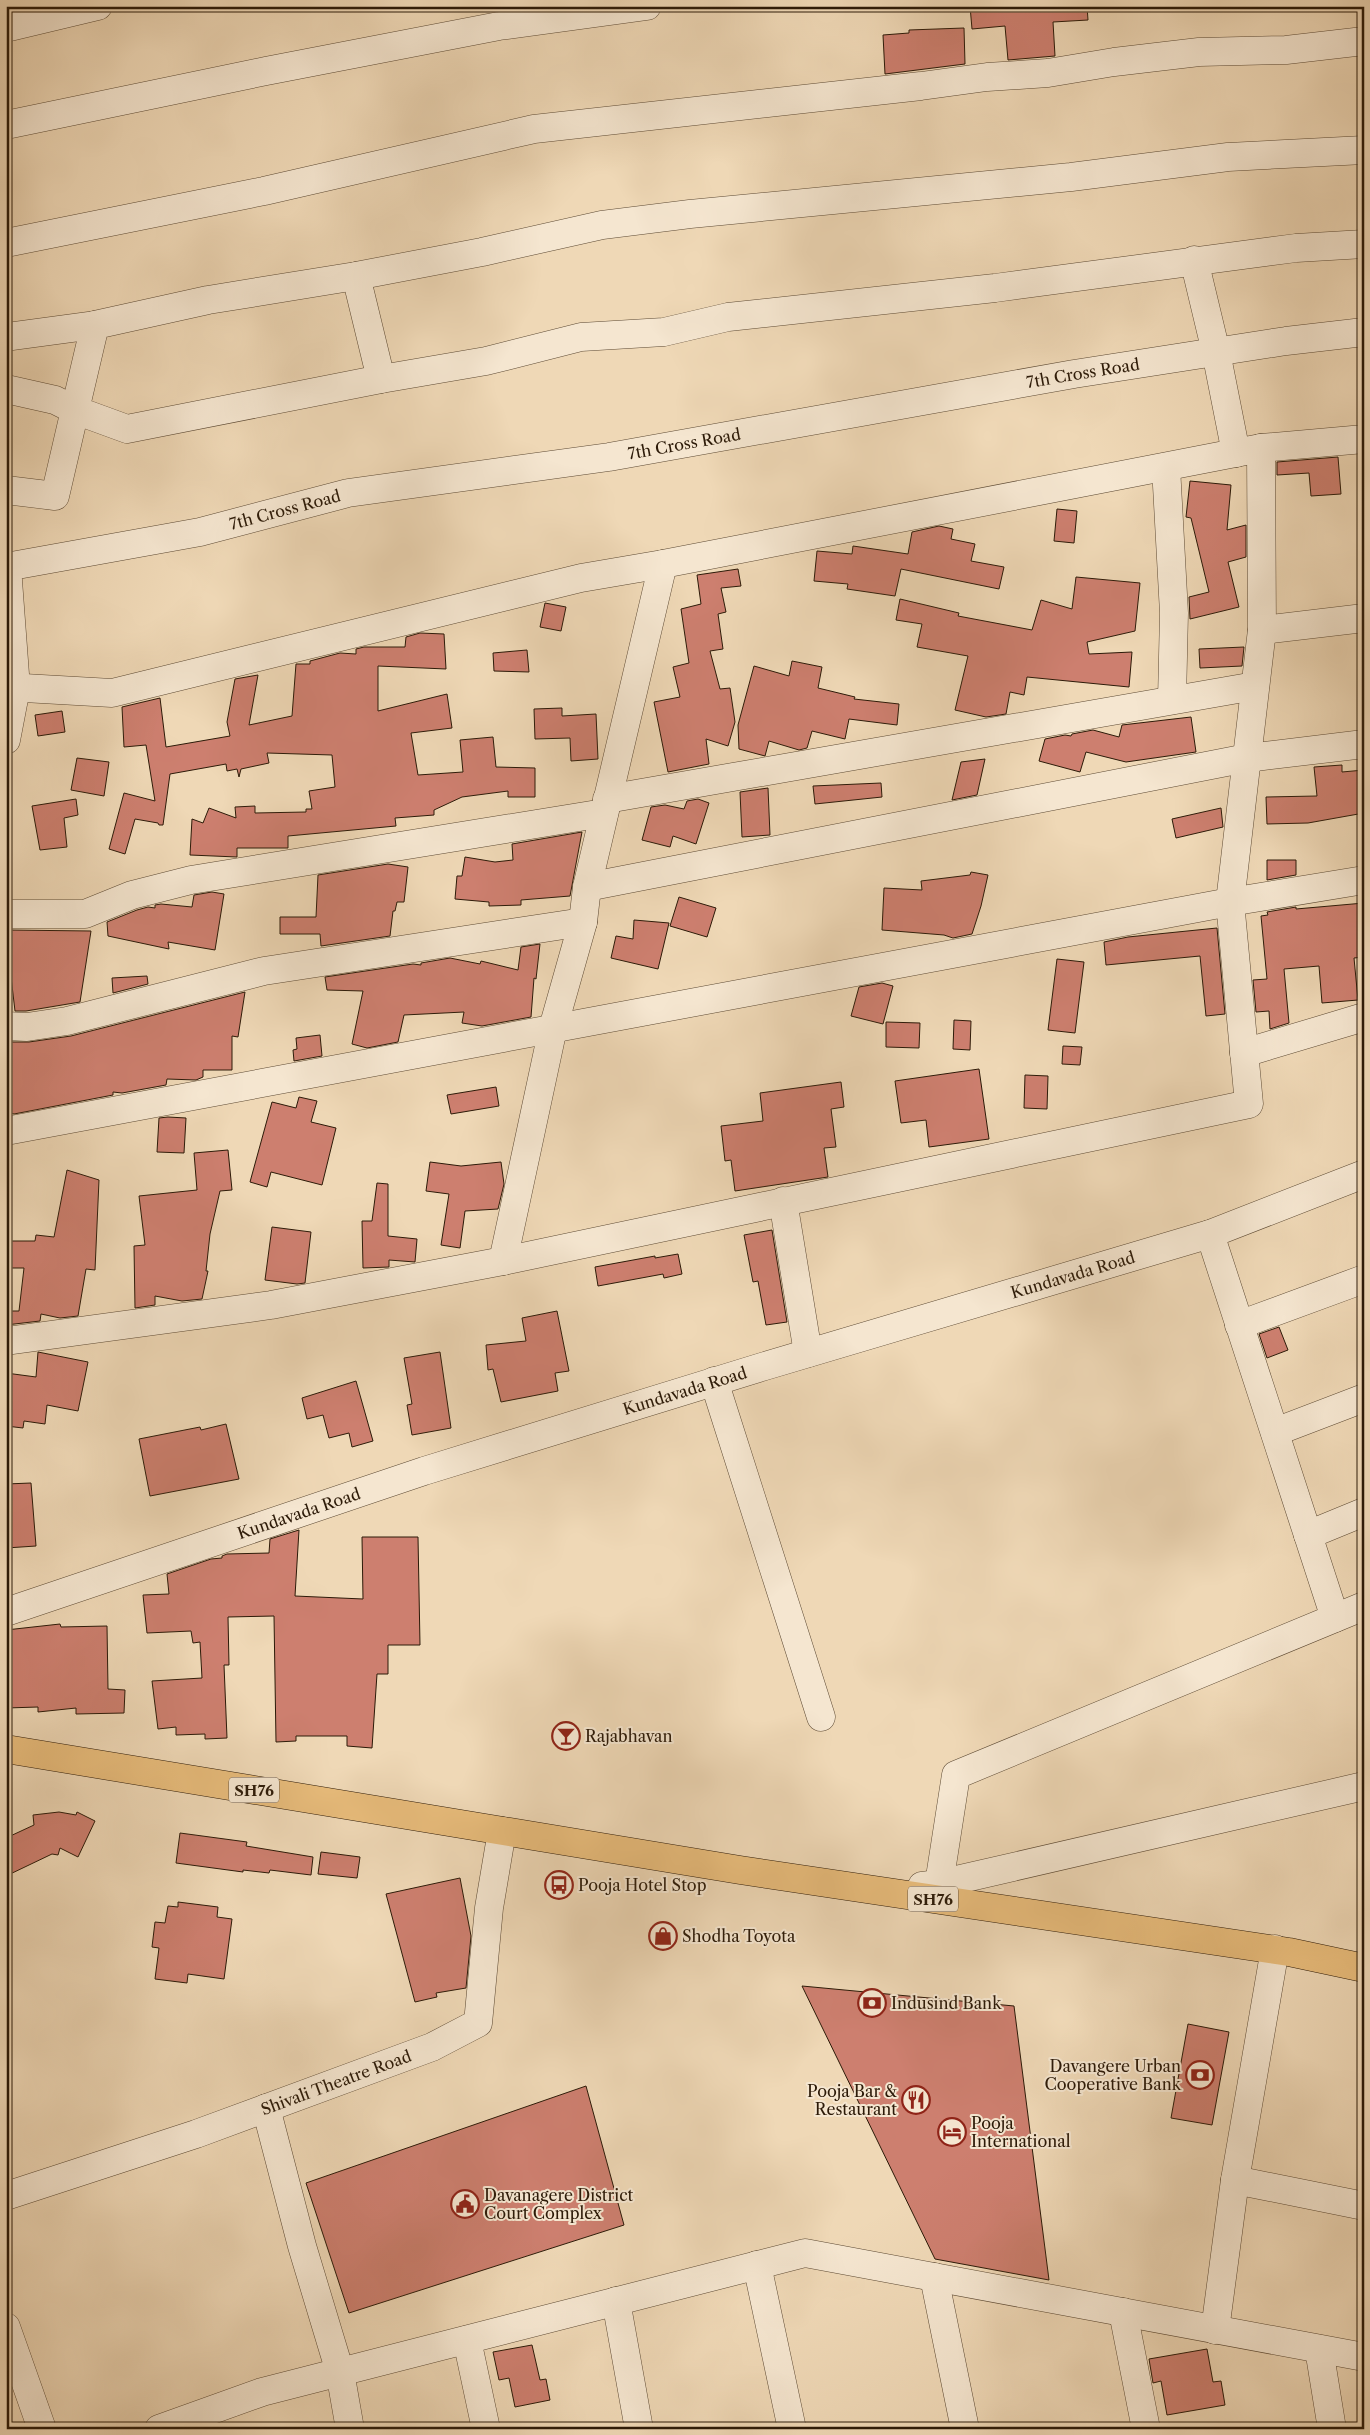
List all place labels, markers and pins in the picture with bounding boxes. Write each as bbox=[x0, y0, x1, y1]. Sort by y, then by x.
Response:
bar icon: Rajabhavan bbox=[551, 1721, 581, 1751]
place label: Rajabhavan bbox=[585, 1726, 672, 1746]
bus stop icon: Pooja Hotel Stop bbox=[544, 1870, 574, 1900]
place label: Pooja Hotel Stop bbox=[578, 1875, 707, 1895]
shop icon: Shodha Toyota bbox=[648, 1921, 678, 1951]
place label: Shodha Toyota bbox=[682, 1926, 796, 1946]
bank icon: Indusind Bank bbox=[857, 1988, 887, 2018]
place label: Indusind Bank bbox=[891, 1993, 1002, 2013]
place label: Davangere Urban Cooperative Bank bbox=[1044, 2056, 1182, 2094]
bank icon: Davangere Urban Cooperative Bank bbox=[1185, 2060, 1215, 2090]
place label: Pooja Bar & Restaurant bbox=[807, 2081, 897, 2119]
restaurant icon: Pooja Bar & Restaurant bbox=[901, 2085, 931, 2115]
place label: Pooja International bbox=[971, 2113, 1071, 2151]
hotel icon: Pooja International bbox=[937, 2117, 967, 2147]
place label: Davanagere District Court Complex bbox=[484, 2185, 634, 2223]
public building icon: Davanagere District Court Complex bbox=[450, 2189, 480, 2219]

